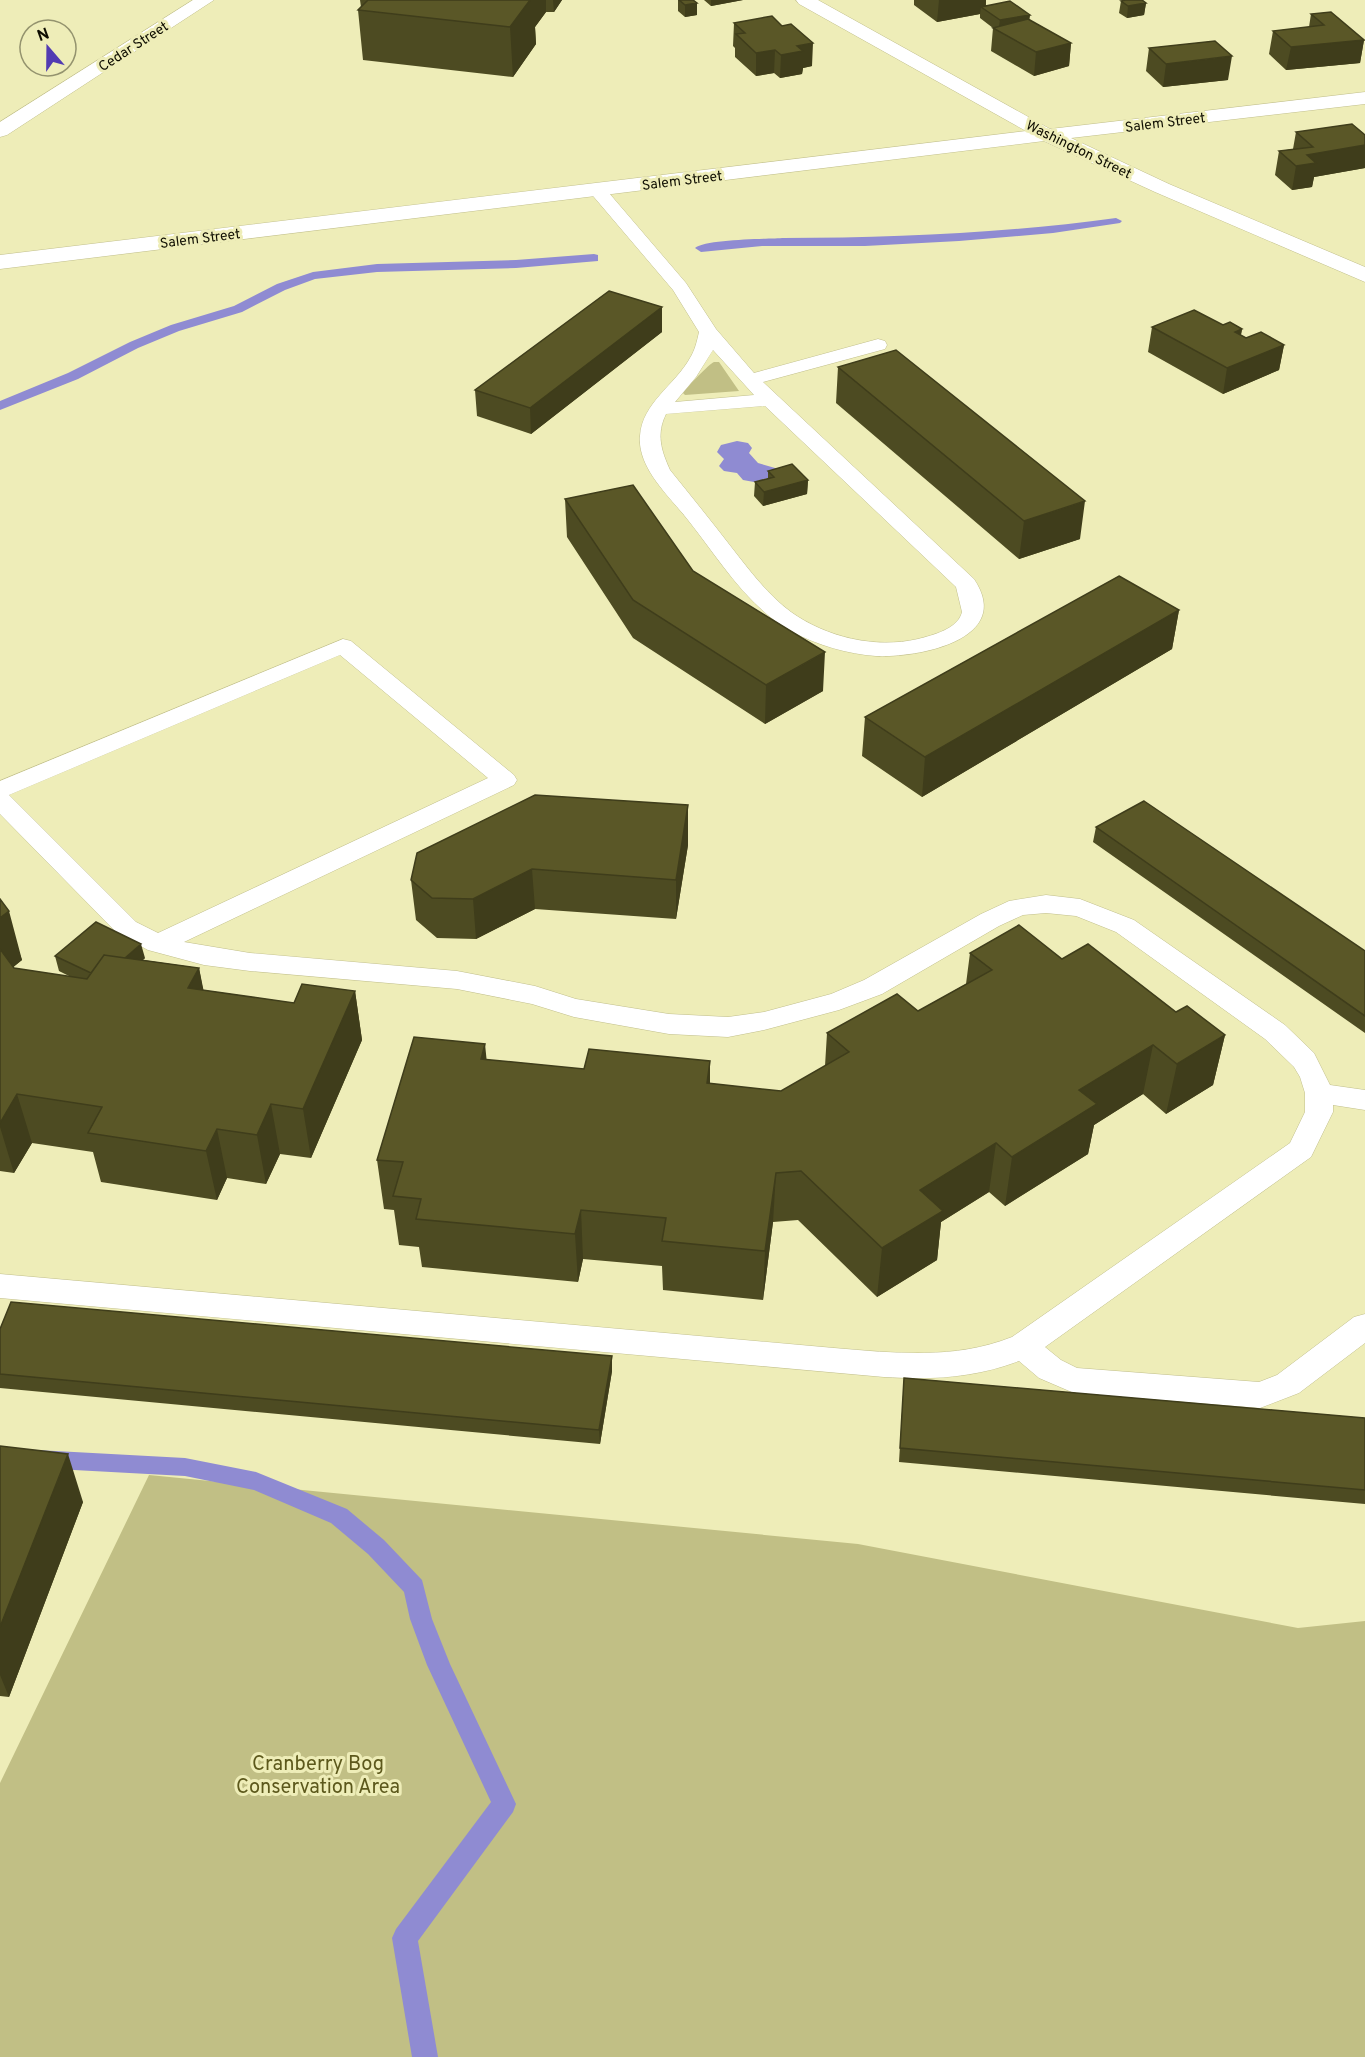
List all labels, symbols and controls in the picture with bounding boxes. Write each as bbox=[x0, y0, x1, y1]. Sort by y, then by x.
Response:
north arrow bbox=[18, 18, 78, 78]
street label: Cedar Street bbox=[96, 18, 172, 76]
text: N bbox=[35, 24, 52, 47]
street label: Salem Street bbox=[1124, 110, 1206, 137]
street label: Washington Street bbox=[1023, 117, 1134, 183]
street label: Salem Street bbox=[641, 168, 723, 195]
street label: Salem Street bbox=[159, 226, 241, 253]
park label: Cranberry Bog Conservation Area bbox=[236, 1752, 400, 1801]

